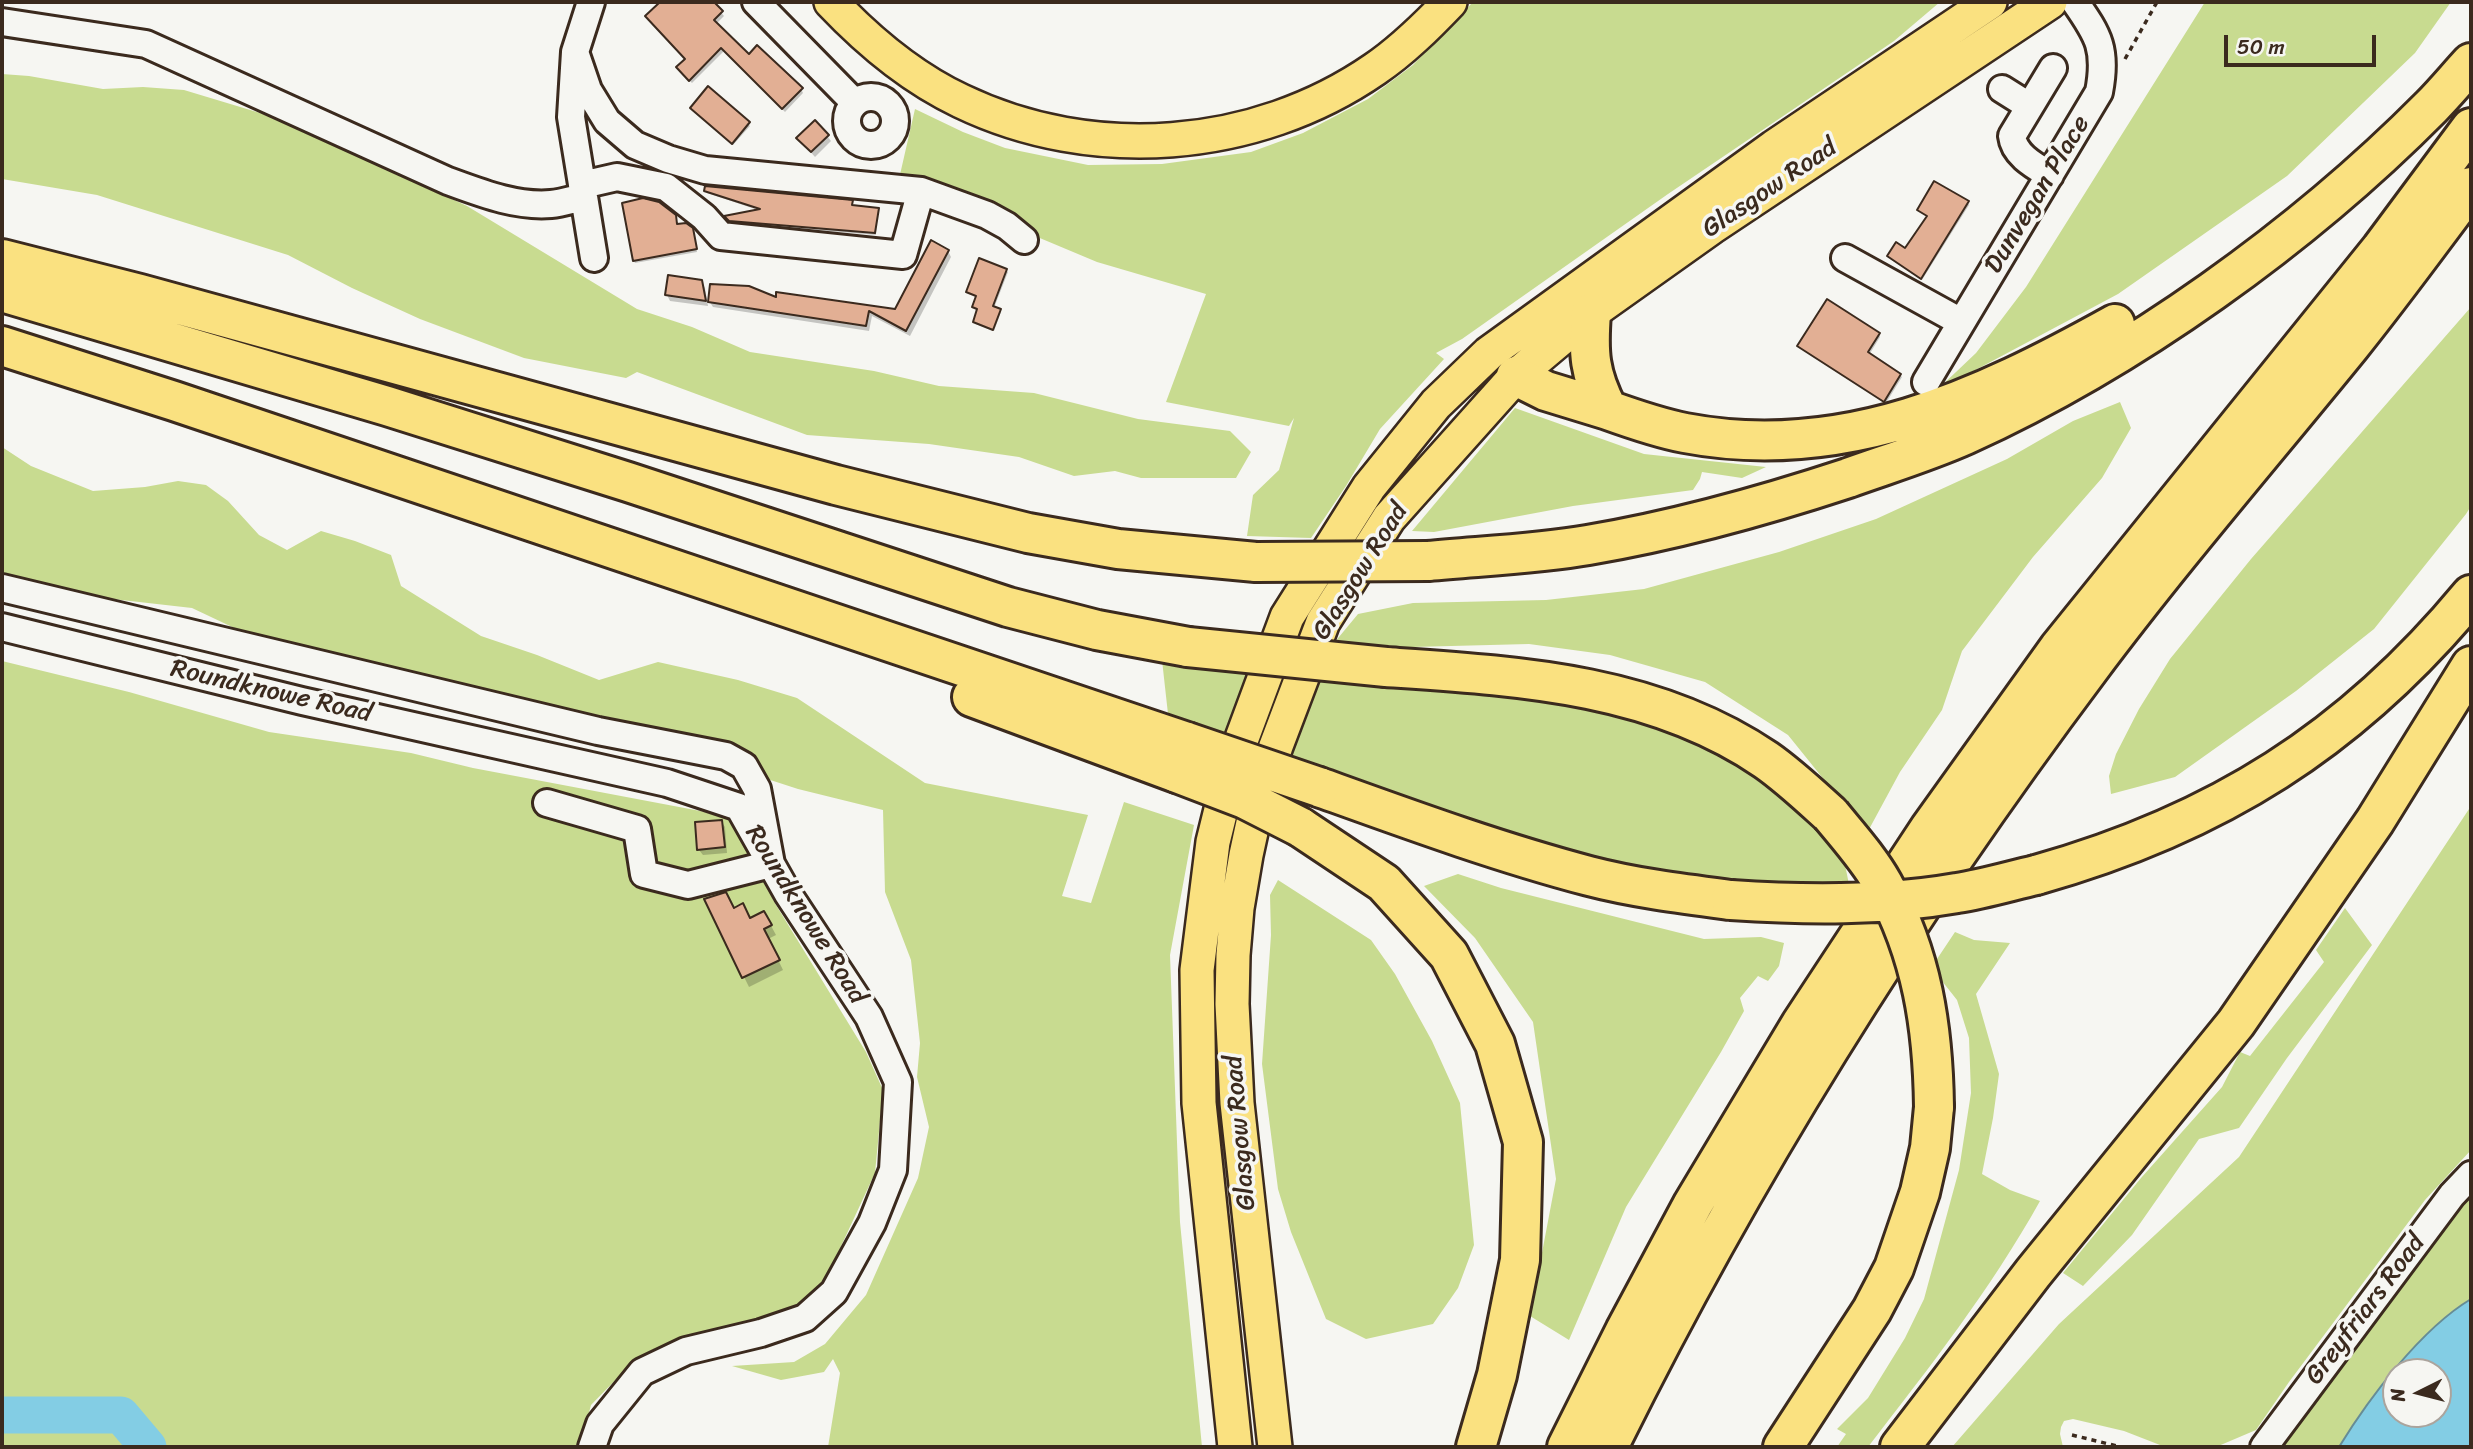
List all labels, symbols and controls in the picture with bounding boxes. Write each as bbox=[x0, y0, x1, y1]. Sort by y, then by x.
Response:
scale bar bbox=[2228, 21, 2380, 65]
text: 50 m bbox=[2237, 28, 2285, 66]
street label: Dunvegan Place bbox=[1979, 110, 2097, 280]
street label: Glasgow Road bbox=[1697, 133, 1843, 245]
street label: Glasgow Road bbox=[1307, 498, 1415, 646]
street label: Roundknowe Road bbox=[168, 654, 374, 730]
street label: Roundknowe Road bbox=[737, 820, 873, 1010]
street label: Glasgow Road bbox=[1219, 1054, 1263, 1212]
street label: Greyfriars Road bbox=[2299, 1229, 2433, 1391]
north arrow bbox=[2382, 1358, 2452, 1428]
text: N bbox=[2381, 1387, 2415, 1403]

